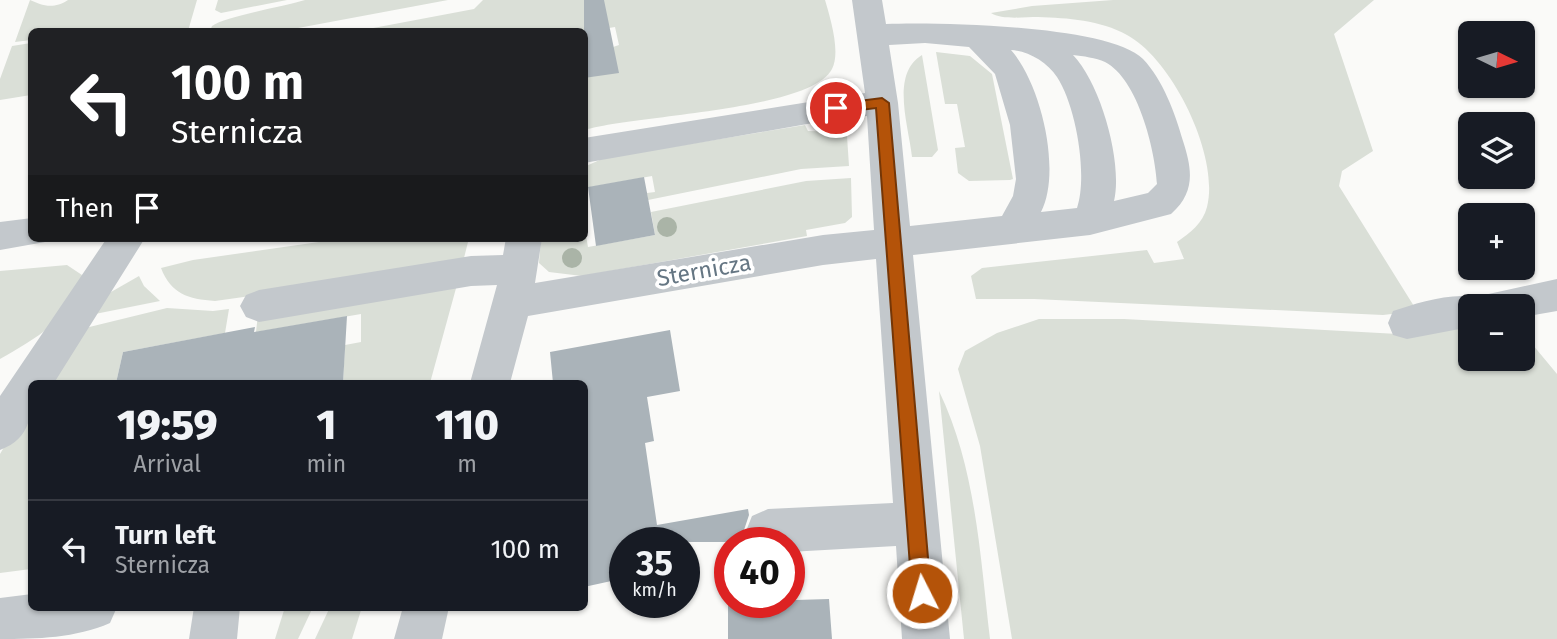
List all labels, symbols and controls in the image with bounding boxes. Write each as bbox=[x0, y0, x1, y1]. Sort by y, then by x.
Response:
north arrow bbox=[1458, 21, 1535, 98]
map controls bbox=[1458, 21, 1535, 371]
text: 100 m bbox=[171, 53, 304, 112]
icon: left bbox=[56, 56, 147, 147]
pin bbox=[806, 78, 866, 138]
icon: arrive bbox=[817, 89, 855, 127]
button: layers bbox=[1458, 112, 1535, 189]
text: Sternicza bbox=[171, 113, 303, 151]
icon: arrive bbox=[128, 189, 166, 227]
text: Then bbox=[56, 193, 114, 224]
button: + bbox=[1458, 203, 1535, 280]
street label: Sternicza bbox=[655, 248, 753, 292]
button: − bbox=[1458, 294, 1535, 371]
text: 19:59 bbox=[117, 400, 218, 450]
text: 1 bbox=[316, 400, 336, 450]
text: 110 bbox=[435, 400, 499, 450]
text: Arrival bbox=[134, 450, 201, 478]
text: min bbox=[307, 450, 346, 478]
text: m bbox=[457, 450, 477, 478]
text: Turn left bbox=[115, 520, 216, 551]
speed limit sign: 40 bbox=[714, 527, 805, 618]
icon: left bbox=[56, 530, 94, 568]
text: 100 m bbox=[491, 534, 560, 565]
text: 35 bbox=[636, 542, 673, 584]
text: Sternicza bbox=[115, 551, 210, 579]
position arrow bbox=[885, 556, 959, 630]
text: km/h bbox=[632, 579, 677, 601]

